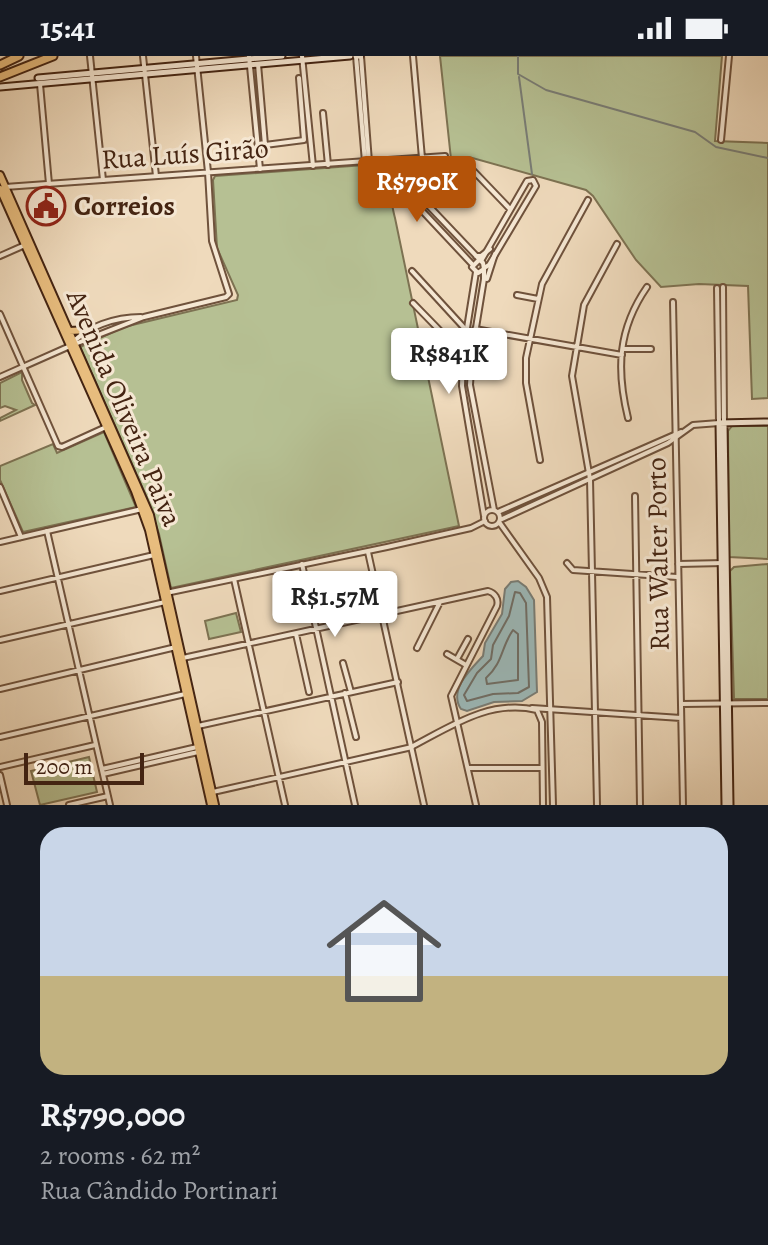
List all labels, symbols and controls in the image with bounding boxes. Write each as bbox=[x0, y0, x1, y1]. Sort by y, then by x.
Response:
text: 15:41 bbox=[40, 8, 96, 48]
street label: Rua Luís Girão bbox=[100, 129, 270, 179]
pin: R$790K bbox=[352, 156, 482, 224]
text: R$790K bbox=[376, 164, 458, 199]
public building icon: Correios bbox=[25, 185, 67, 227]
place label: Correios bbox=[74, 187, 175, 225]
street label: Avenida Oliveira Paiva bbox=[57, 283, 191, 532]
pin: R$841K bbox=[384, 328, 514, 396]
text: R$841K bbox=[409, 336, 489, 371]
street label: Rua Walter Porto bbox=[637, 457, 679, 651]
pin: R$1.57M bbox=[261, 571, 409, 639]
text: R$1.57M bbox=[290, 579, 380, 614]
scale bar bbox=[24, 749, 144, 785]
text: 200 m bbox=[36, 752, 93, 782]
icon: home bbox=[312, 879, 456, 1023]
text: R$790,000 bbox=[40, 1091, 185, 1138]
text: 2 rooms · 62 m² bbox=[40, 1138, 200, 1173]
text: Rua Cândido Portinari bbox=[40, 1173, 278, 1208]

